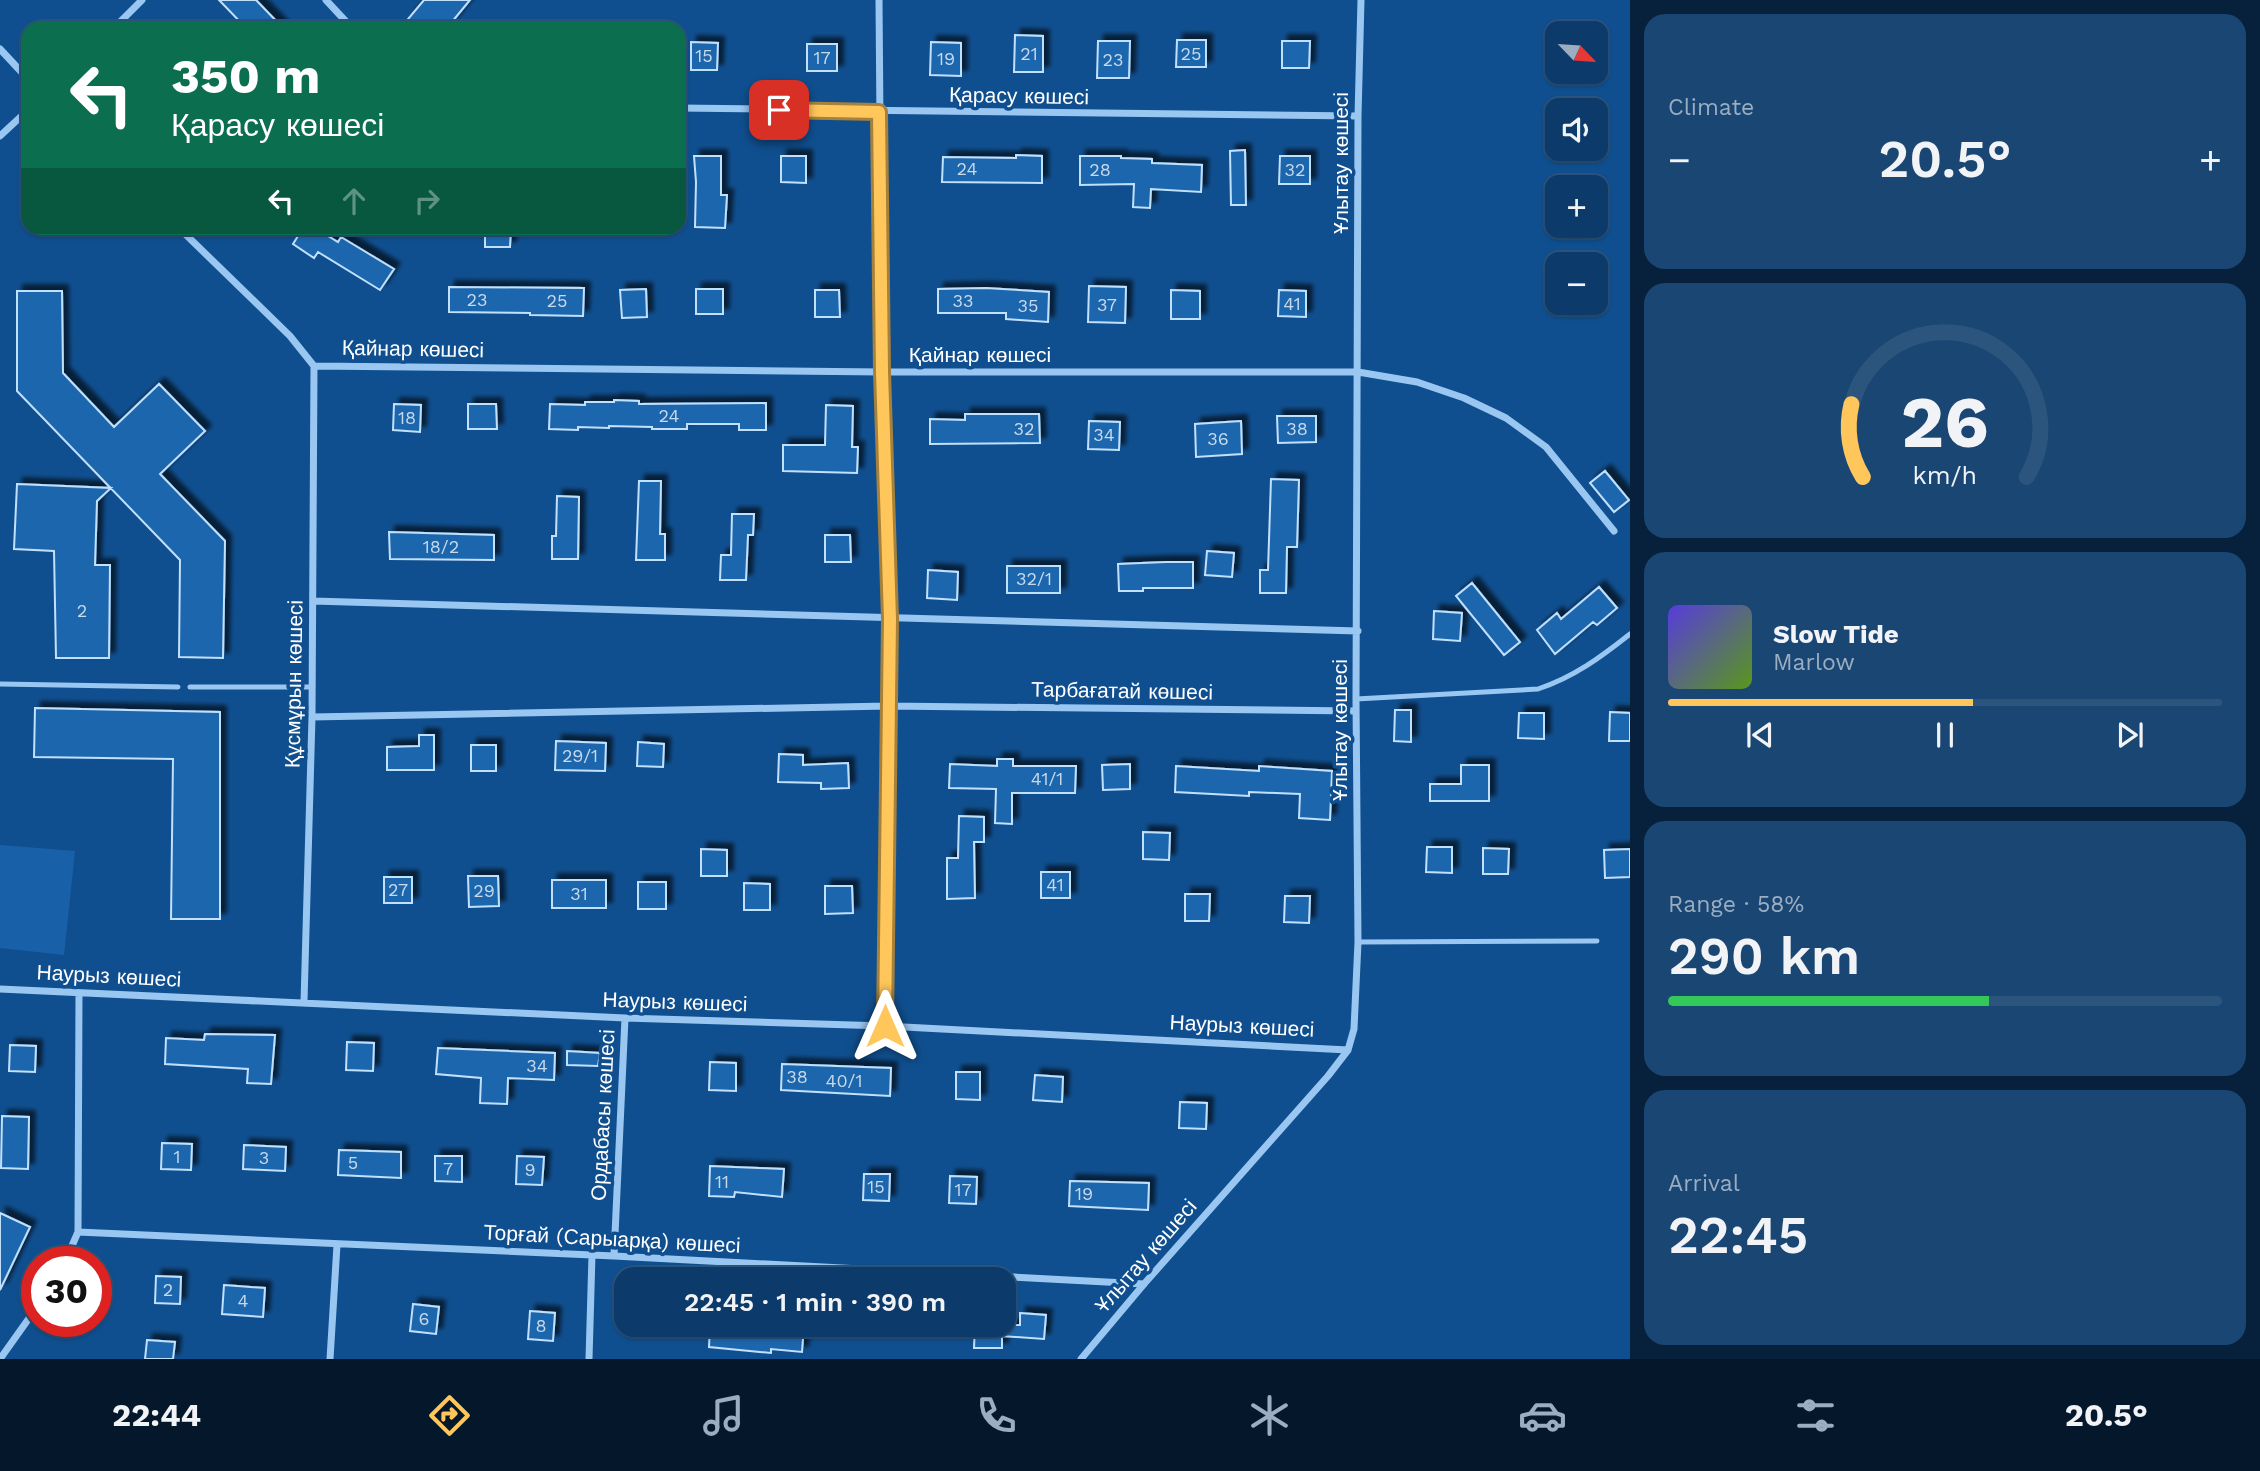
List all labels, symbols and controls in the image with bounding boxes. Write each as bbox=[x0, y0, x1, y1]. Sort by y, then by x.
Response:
north arrow bbox=[1545, 21, 1608, 84]
map controls bbox=[1545, 21, 1608, 315]
house number: 21 bbox=[1020, 43, 1038, 64]
house number: 25 bbox=[1181, 43, 1201, 64]
house number: 15 bbox=[695, 45, 713, 66]
text: 350 m bbox=[171, 47, 320, 105]
house number: 17 bbox=[813, 47, 831, 68]
house number: 19 bbox=[937, 48, 955, 69]
icon: left bbox=[56, 49, 147, 140]
house number: 23 bbox=[1103, 49, 1124, 70]
pin bbox=[749, 80, 809, 140]
street label: Қарасу көшесі bbox=[949, 82, 1089, 109]
icon: arrive bbox=[760, 91, 798, 129]
street label: Ұлытау көшесі bbox=[1328, 92, 1353, 234]
text: Climate bbox=[1668, 94, 1754, 121]
button: sound bbox=[1545, 98, 1608, 161]
text: Қарасу көшесі bbox=[171, 106, 384, 144]
text: 20.5° bbox=[1879, 129, 2011, 190]
text: − bbox=[1668, 138, 1691, 182]
text: + bbox=[2199, 138, 2222, 182]
house number: 24 bbox=[957, 158, 977, 179]
house number: 28 bbox=[1089, 159, 1111, 180]
house number: 32 bbox=[1285, 159, 1306, 180]
button: + bbox=[1545, 175, 1608, 238]
icon: left bbox=[262, 182, 300, 220]
icon: ahead bbox=[335, 182, 373, 220]
icon: right bbox=[408, 182, 446, 220]
button: − bbox=[1545, 252, 1608, 315]
house number: 23 bbox=[467, 289, 488, 310]
house number: 25 bbox=[547, 290, 567, 311]
house number: 33 bbox=[953, 290, 974, 311]
house number: 41 bbox=[1283, 293, 1301, 314]
house number: 37 bbox=[1097, 294, 1117, 315]
house number: 35 bbox=[1018, 295, 1038, 316]
street label: Қайнар көшесі bbox=[342, 335, 484, 362]
street label: Қайнар көшесі bbox=[909, 342, 1051, 367]
text: 26 bbox=[1901, 379, 1989, 465]
house number: 24 bbox=[659, 405, 679, 426]
house number: 18 bbox=[398, 407, 416, 428]
house number: 32 bbox=[1014, 418, 1035, 439]
house number: 38 bbox=[1286, 418, 1308, 439]
house number: 34 bbox=[1093, 424, 1115, 445]
house number: 36 bbox=[1207, 428, 1229, 449]
text: km/h bbox=[1913, 460, 1977, 489]
house number: 18/2 bbox=[423, 536, 459, 557]
house number: 32/1 bbox=[1016, 568, 1052, 589]
house number: 2 bbox=[77, 600, 87, 621]
street label: Құсмұрын көшесі bbox=[280, 600, 307, 768]
text: Slow Tide bbox=[1773, 619, 1899, 649]
text: Marlow bbox=[1773, 649, 1855, 676]
street label: Ұлытау көшесі bbox=[1327, 659, 1352, 801]
street label: Тарбағатай көшесі bbox=[1031, 676, 1213, 705]
icon: previous bbox=[1741, 716, 1779, 754]
icon: pause bbox=[1926, 716, 1964, 754]
icon: next bbox=[2111, 716, 2149, 754]
house number: 29/1 bbox=[562, 745, 598, 766]
house number: 41/1 bbox=[1031, 768, 1063, 789]
house number: 41 bbox=[1046, 874, 1064, 895]
house number: 27 bbox=[388, 879, 408, 900]
house number: 29 bbox=[473, 880, 495, 901]
house number: 31 bbox=[570, 883, 588, 904]
text: Range · 58% bbox=[1668, 891, 1804, 918]
text: 290 km bbox=[1668, 926, 1860, 987]
street label: Наурыз көшесі bbox=[36, 959, 182, 992]
street label: Наурыз көшесі bbox=[602, 986, 748, 1017]
position arrow bbox=[848, 989, 922, 1063]
street label: Наурыз көшесі bbox=[1169, 1009, 1315, 1042]
street label: Ордабасы көшесі bbox=[586, 1028, 619, 1202]
house number: 34 bbox=[526, 1055, 548, 1076]
house number: 38 bbox=[786, 1066, 808, 1087]
house number: 40/1 bbox=[826, 1070, 862, 1091]
house number: 1 bbox=[173, 1146, 181, 1167]
house number: 3 bbox=[259, 1147, 269, 1168]
house number: 5 bbox=[348, 1152, 358, 1173]
house number: 7 bbox=[443, 1158, 453, 1179]
house number: 9 bbox=[524, 1159, 536, 1180]
text: Arrival bbox=[1668, 1170, 1740, 1197]
house number: 11 bbox=[715, 1171, 729, 1192]
house number: 15 bbox=[867, 1176, 885, 1197]
house number: 17 bbox=[954, 1179, 972, 1200]
house number: 19 bbox=[1075, 1183, 1093, 1204]
street label: Ұлытау көшесі bbox=[1090, 1194, 1202, 1317]
text: 22:45 bbox=[1668, 1205, 1808, 1266]
street label: Торғай (Сарыарқа) көшесі bbox=[483, 1219, 741, 1258]
speed limit sign: 30 bbox=[21, 1246, 112, 1337]
house number: 2 bbox=[163, 1279, 173, 1300]
text: 22:45 · 1 min · 390 m bbox=[684, 1287, 946, 1317]
house number: 4 bbox=[238, 1290, 249, 1311]
house number: 6 bbox=[419, 1308, 429, 1329]
house number: 8 bbox=[535, 1315, 547, 1336]
icon: directions bbox=[425, 1391, 474, 1440]
icon: music bbox=[699, 1391, 748, 1440]
icon: phone bbox=[972, 1391, 1021, 1440]
icon: climate bbox=[1245, 1391, 1294, 1440]
icon: car bbox=[1518, 1391, 1567, 1440]
icon: filters bbox=[1791, 1391, 1840, 1440]
text: 22:44 bbox=[112, 1396, 201, 1434]
text: 20.5° bbox=[2065, 1396, 2148, 1434]

